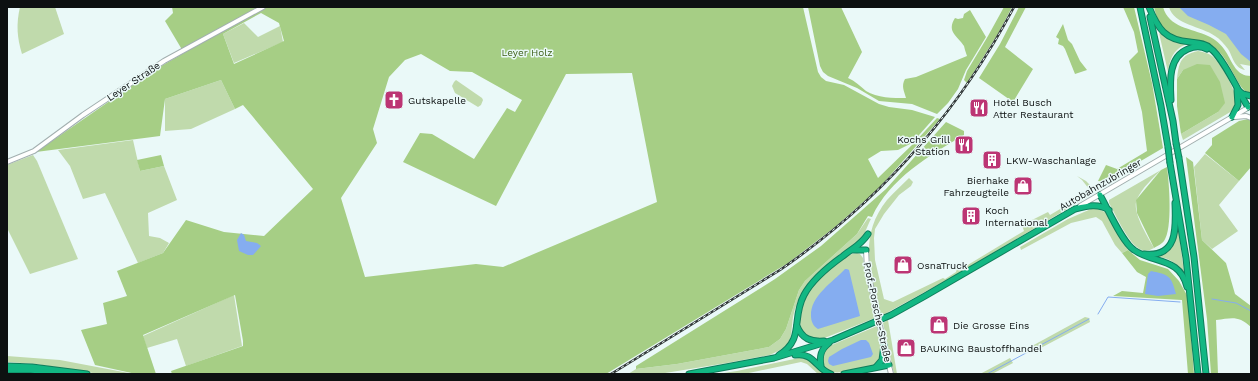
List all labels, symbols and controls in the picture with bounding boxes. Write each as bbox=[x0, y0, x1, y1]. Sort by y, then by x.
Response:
park label: Leyer Holz bbox=[501, 47, 553, 58]
street label: Leyer Straße bbox=[105, 59, 162, 103]
church icon: Gutskapelle bbox=[383, 89, 405, 111]
place label: Gutskapelle bbox=[408, 95, 466, 106]
restaurant icon: Hotel Busch Atter Restaurant bbox=[968, 97, 990, 119]
place label: Hotel Busch Atter Restaurant bbox=[993, 97, 1074, 120]
place label: Kochs Grill Station bbox=[897, 134, 950, 157]
restaurant icon: Kochs Grill Station bbox=[953, 134, 975, 156]
building icon: LKW-Waschanlage bbox=[981, 149, 1003, 171]
place label: LKW-Waschanlage bbox=[1006, 155, 1096, 166]
street label: Autobahnzubringer bbox=[1057, 156, 1143, 212]
place label: Bierhake Fahrzeugteile bbox=[944, 175, 1009, 198]
shop icon: Bierhake Fahrzeugteile bbox=[1012, 175, 1034, 197]
building icon: Koch International bbox=[960, 205, 982, 227]
place label: Koch International bbox=[985, 205, 1047, 228]
shop icon: OsnaTruck bbox=[892, 254, 914, 276]
place label: OsnaTruck bbox=[917, 260, 968, 271]
street label: Prof.-Porsche-Straße bbox=[862, 261, 894, 363]
shop icon: Die Grosse Eins bbox=[928, 314, 950, 336]
place label: Die Grosse Eins bbox=[953, 320, 1029, 331]
shop icon: BAUKING Baustoffhandel bbox=[895, 337, 917, 359]
place label: BAUKING Baustoffhandel bbox=[920, 343, 1042, 354]

